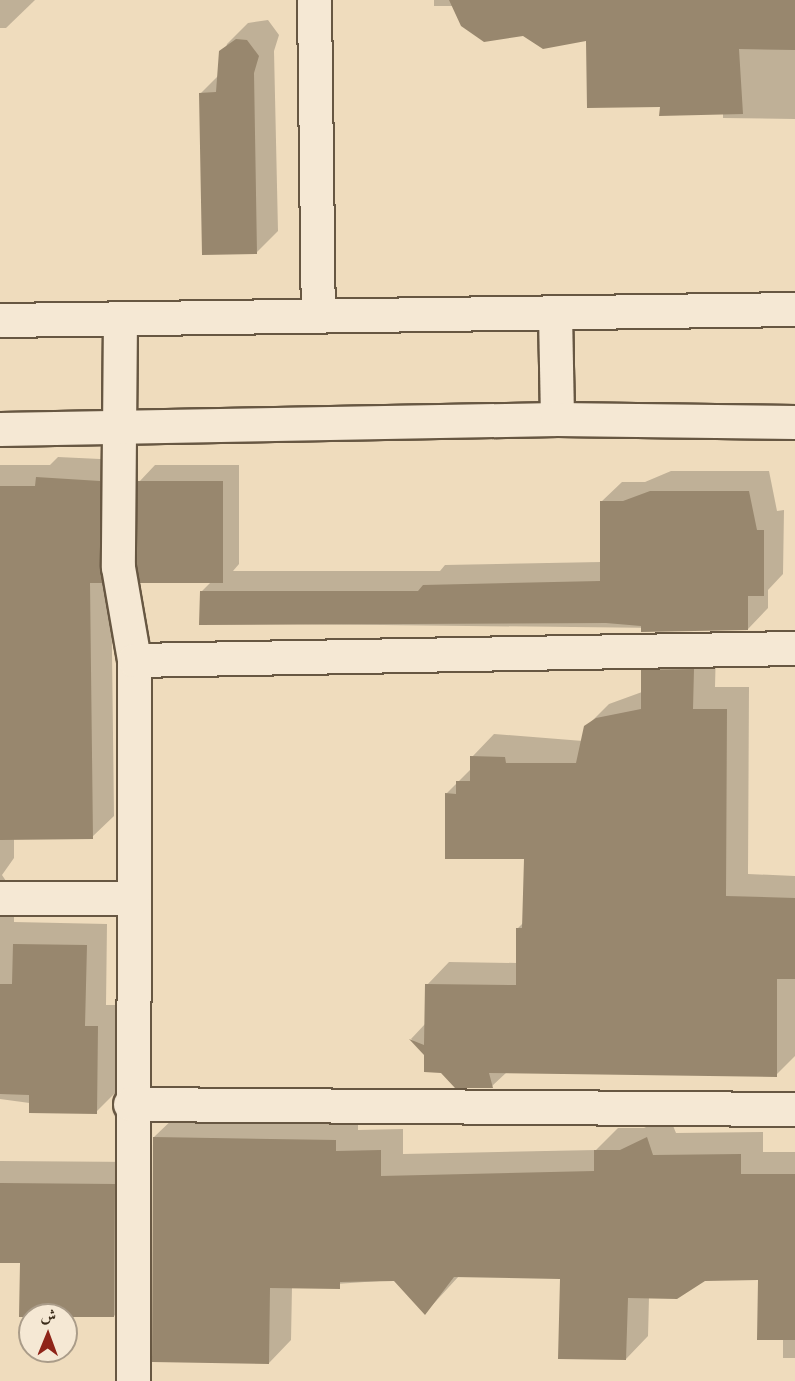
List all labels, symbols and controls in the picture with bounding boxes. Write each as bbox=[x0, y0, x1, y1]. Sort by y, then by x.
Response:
north arrow bbox=[18, 1303, 78, 1363]
text: ش bbox=[40, 1306, 56, 1328]

